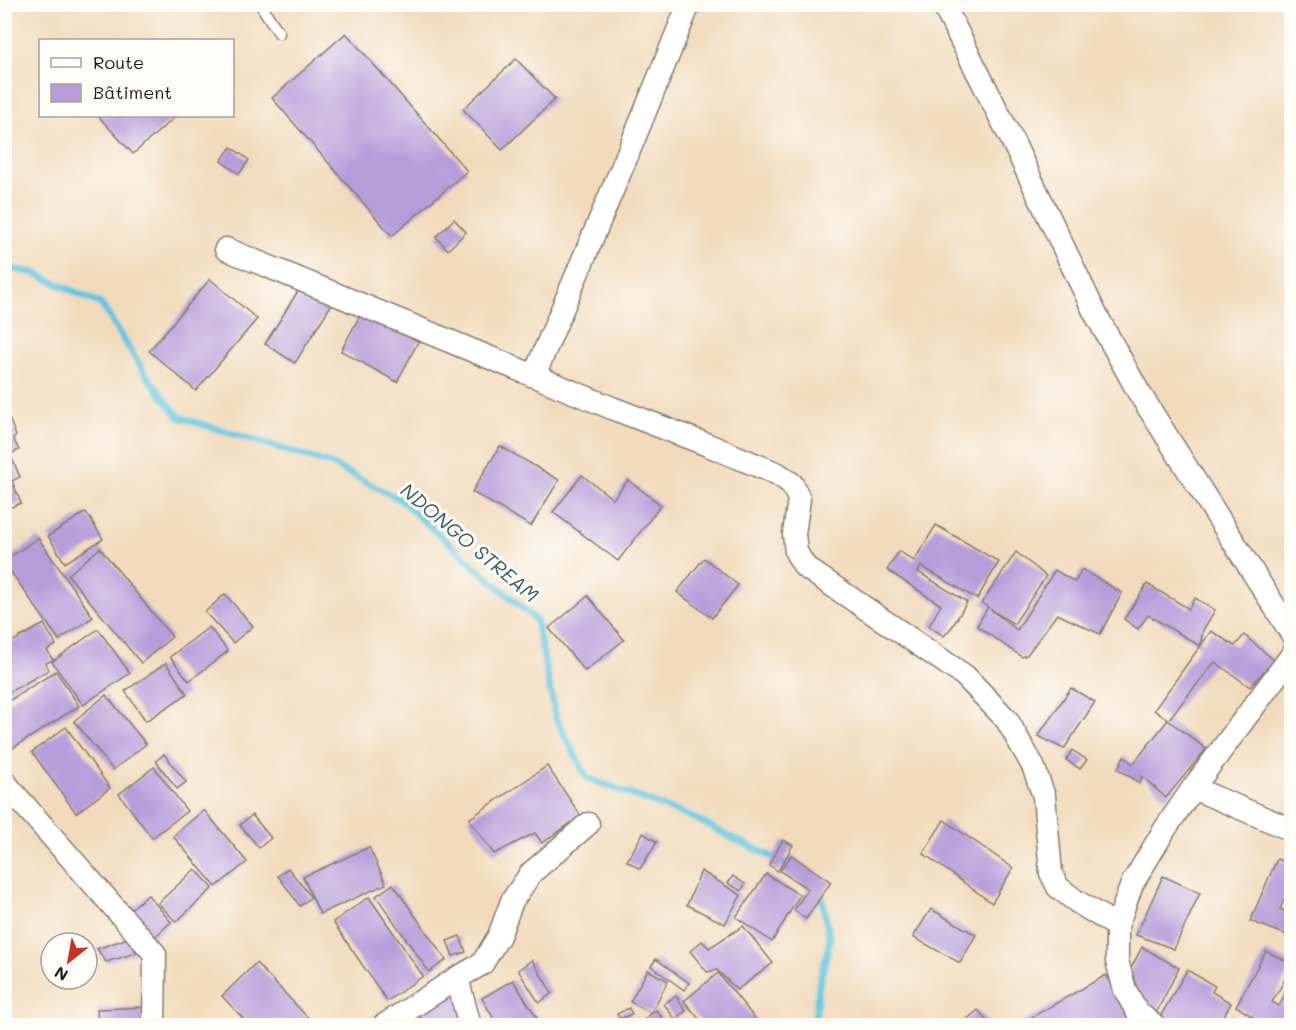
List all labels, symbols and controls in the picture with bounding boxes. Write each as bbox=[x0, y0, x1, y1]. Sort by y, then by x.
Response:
legend bbox=[39, 39, 234, 117]
text: Route bbox=[93, 50, 144, 74]
text: Bâtiment bbox=[93, 80, 172, 104]
water label: NDONGO STREAM bbox=[396, 477, 545, 607]
north arrow bbox=[39, 931, 99, 991]
text: N bbox=[50, 962, 72, 986]

